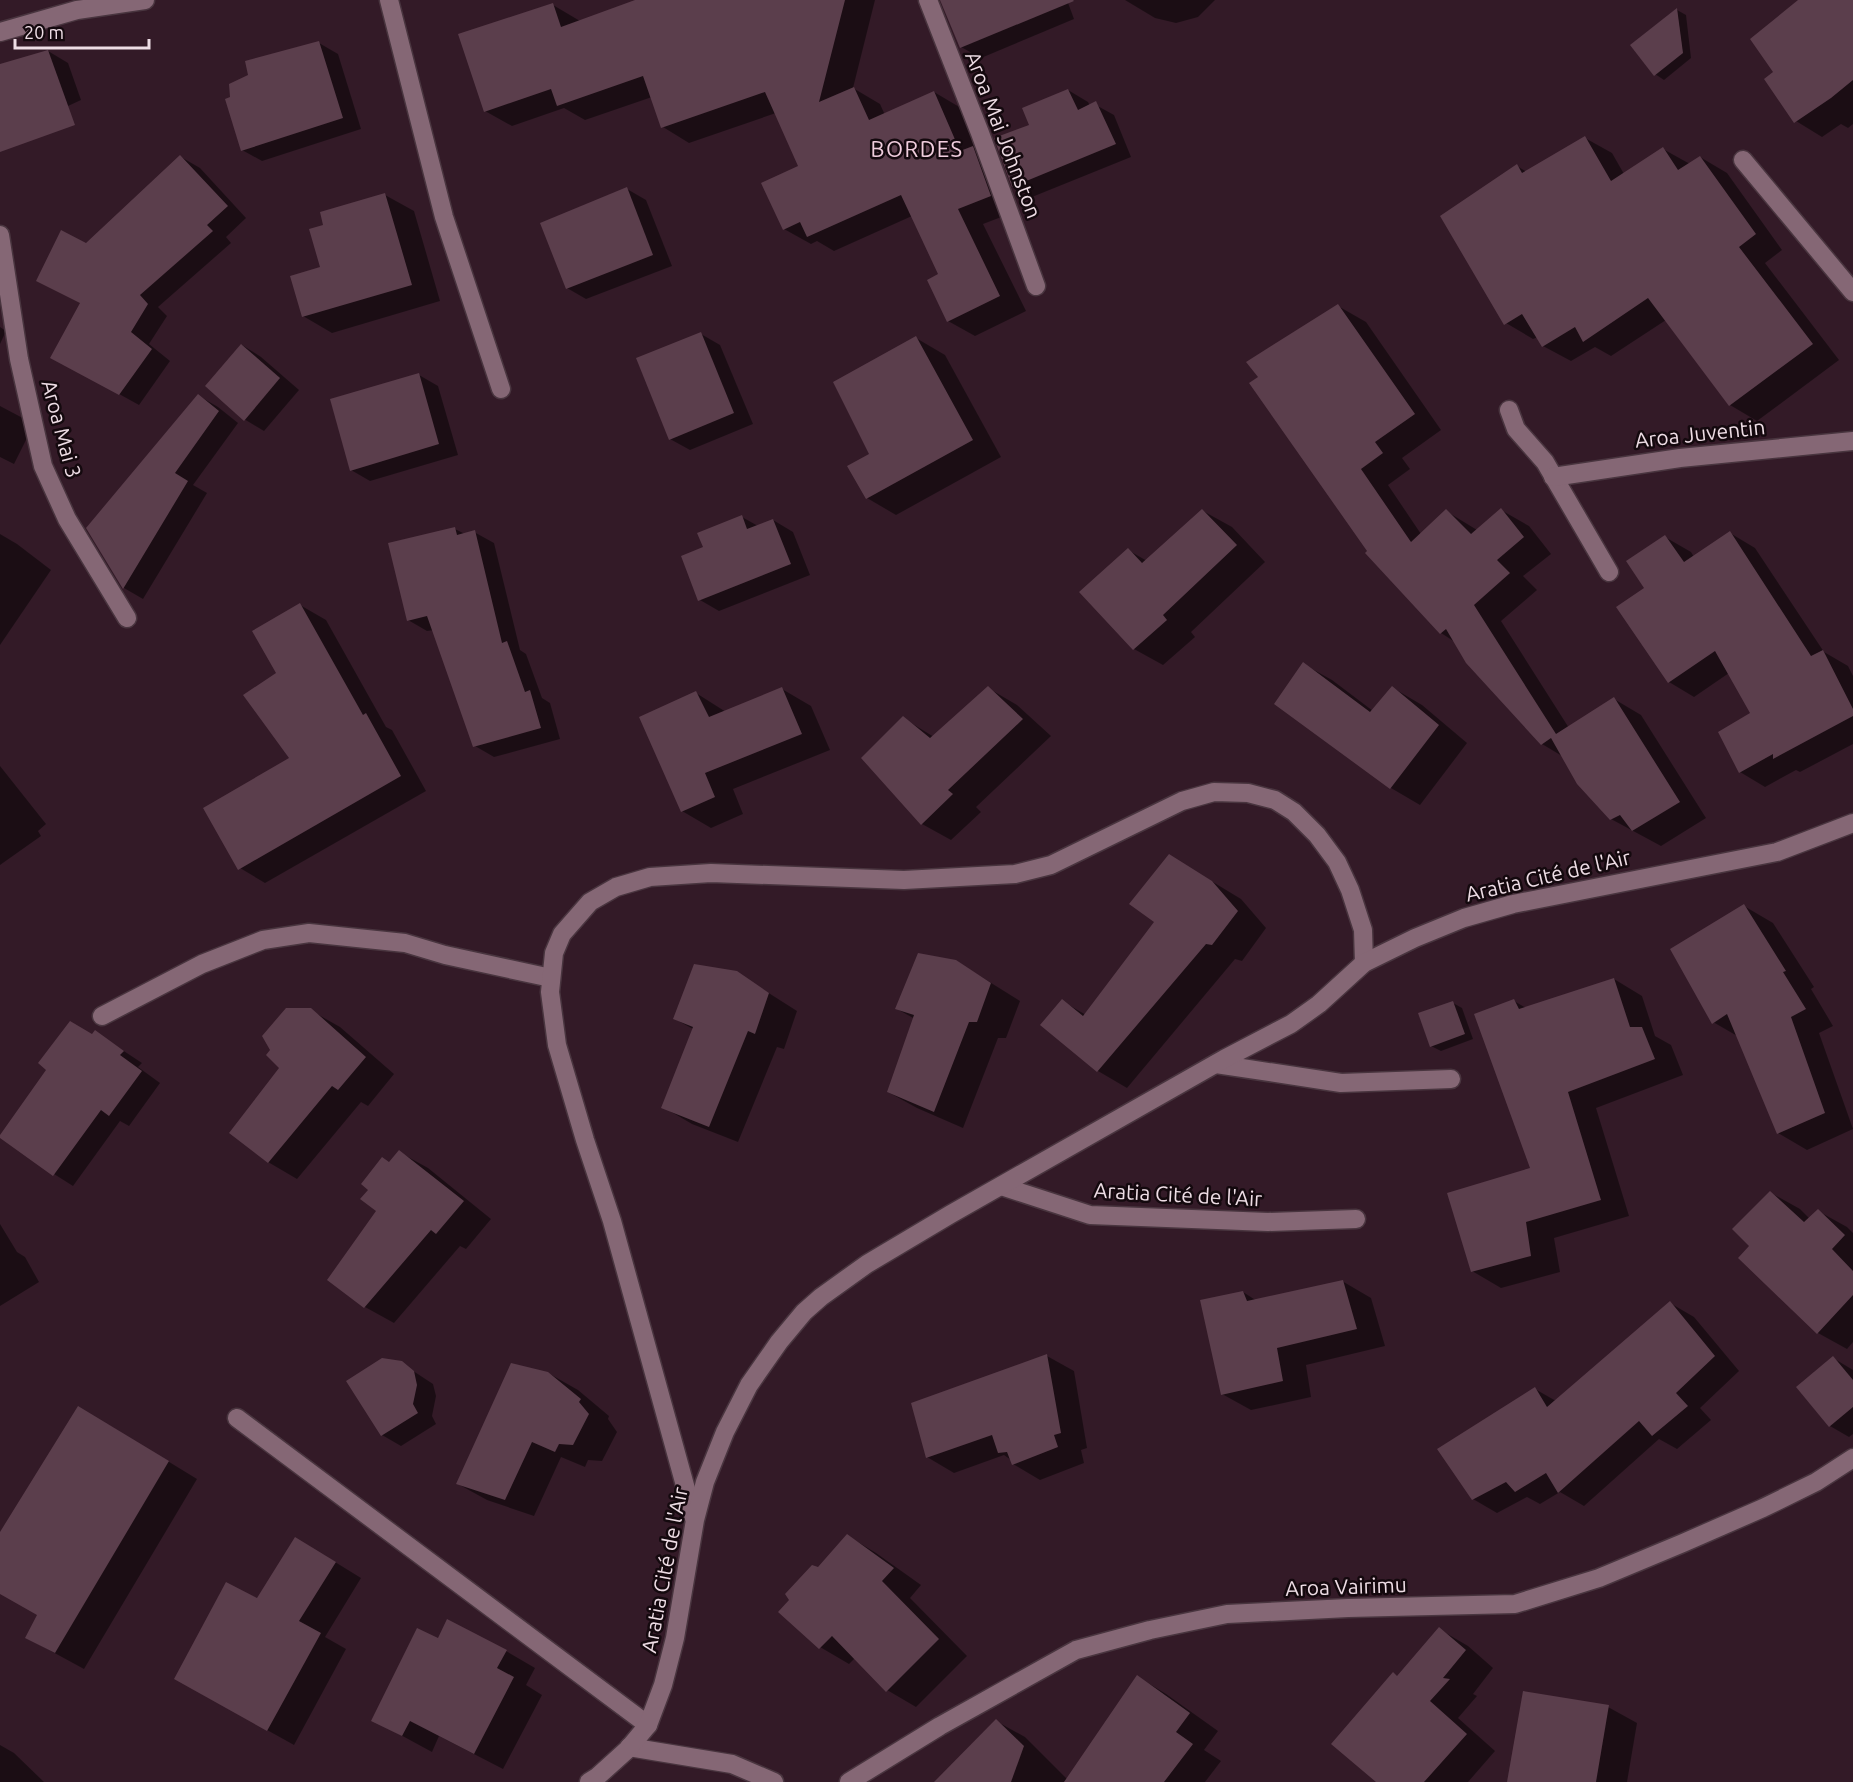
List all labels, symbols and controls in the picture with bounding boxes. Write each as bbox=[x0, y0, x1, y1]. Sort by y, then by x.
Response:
scale bar bbox=[15, 12, 148, 50]
text: 20 m bbox=[24, 22, 64, 42]
street label: Aroa Mai Johnston bbox=[961, 48, 1047, 221]
district label: BORDES bbox=[870, 136, 964, 161]
street label: Aroa Mai 3 bbox=[37, 377, 87, 480]
street label: Aroa Juventin bbox=[1634, 414, 1766, 452]
street label: Aratia Cité de l'Air bbox=[1463, 844, 1633, 906]
street label: Aratia Cité de l'Air bbox=[1093, 1178, 1263, 1210]
street label: Aratia Cité de l'Air bbox=[636, 1485, 692, 1655]
street label: Aroa Vairimu bbox=[1285, 1572, 1407, 1600]

